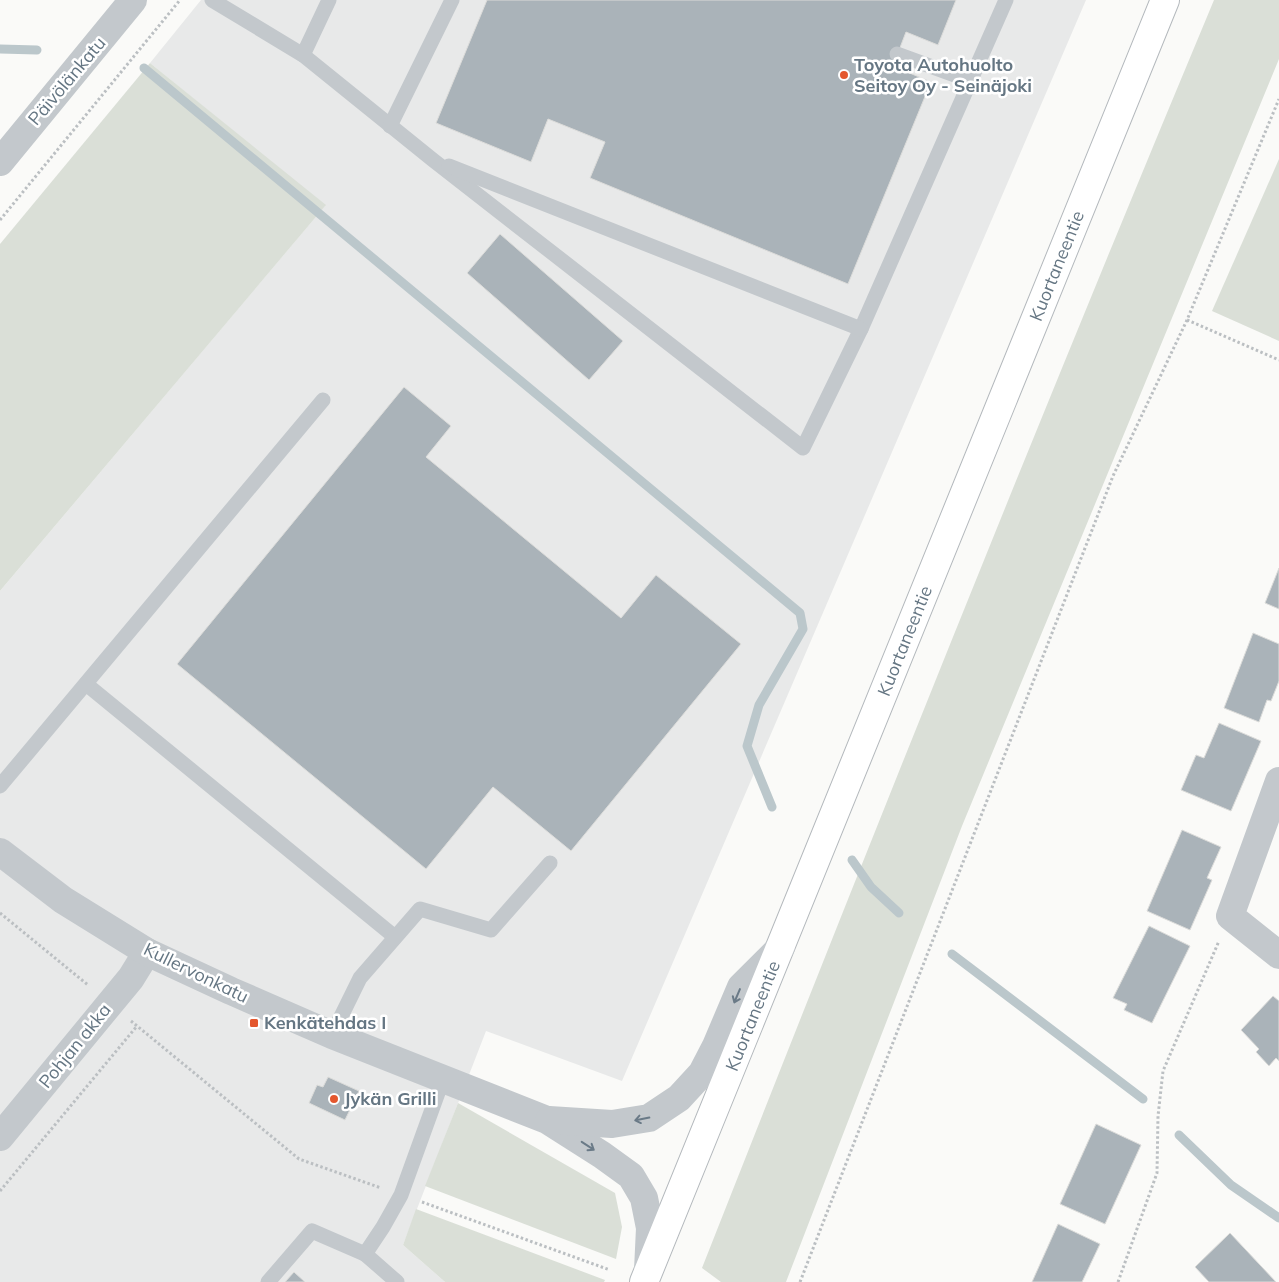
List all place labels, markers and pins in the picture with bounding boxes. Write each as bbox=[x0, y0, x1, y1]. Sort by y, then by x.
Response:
place label: Toyota Autohuolto Seitoy Oy - Seinäjoki bbox=[854, 53, 1032, 97]
marker: Toyota Autohuolto Seitoy Oy - Seinäjoki bbox=[838, 69, 850, 81]
place label: Kenkätehdas I bbox=[264, 1011, 386, 1034]
marker: Kenkätehdas I bbox=[248, 1017, 260, 1029]
place label: Jykän Grilli bbox=[344, 1087, 436, 1110]
marker: Jykän Grilli bbox=[328, 1093, 340, 1105]

